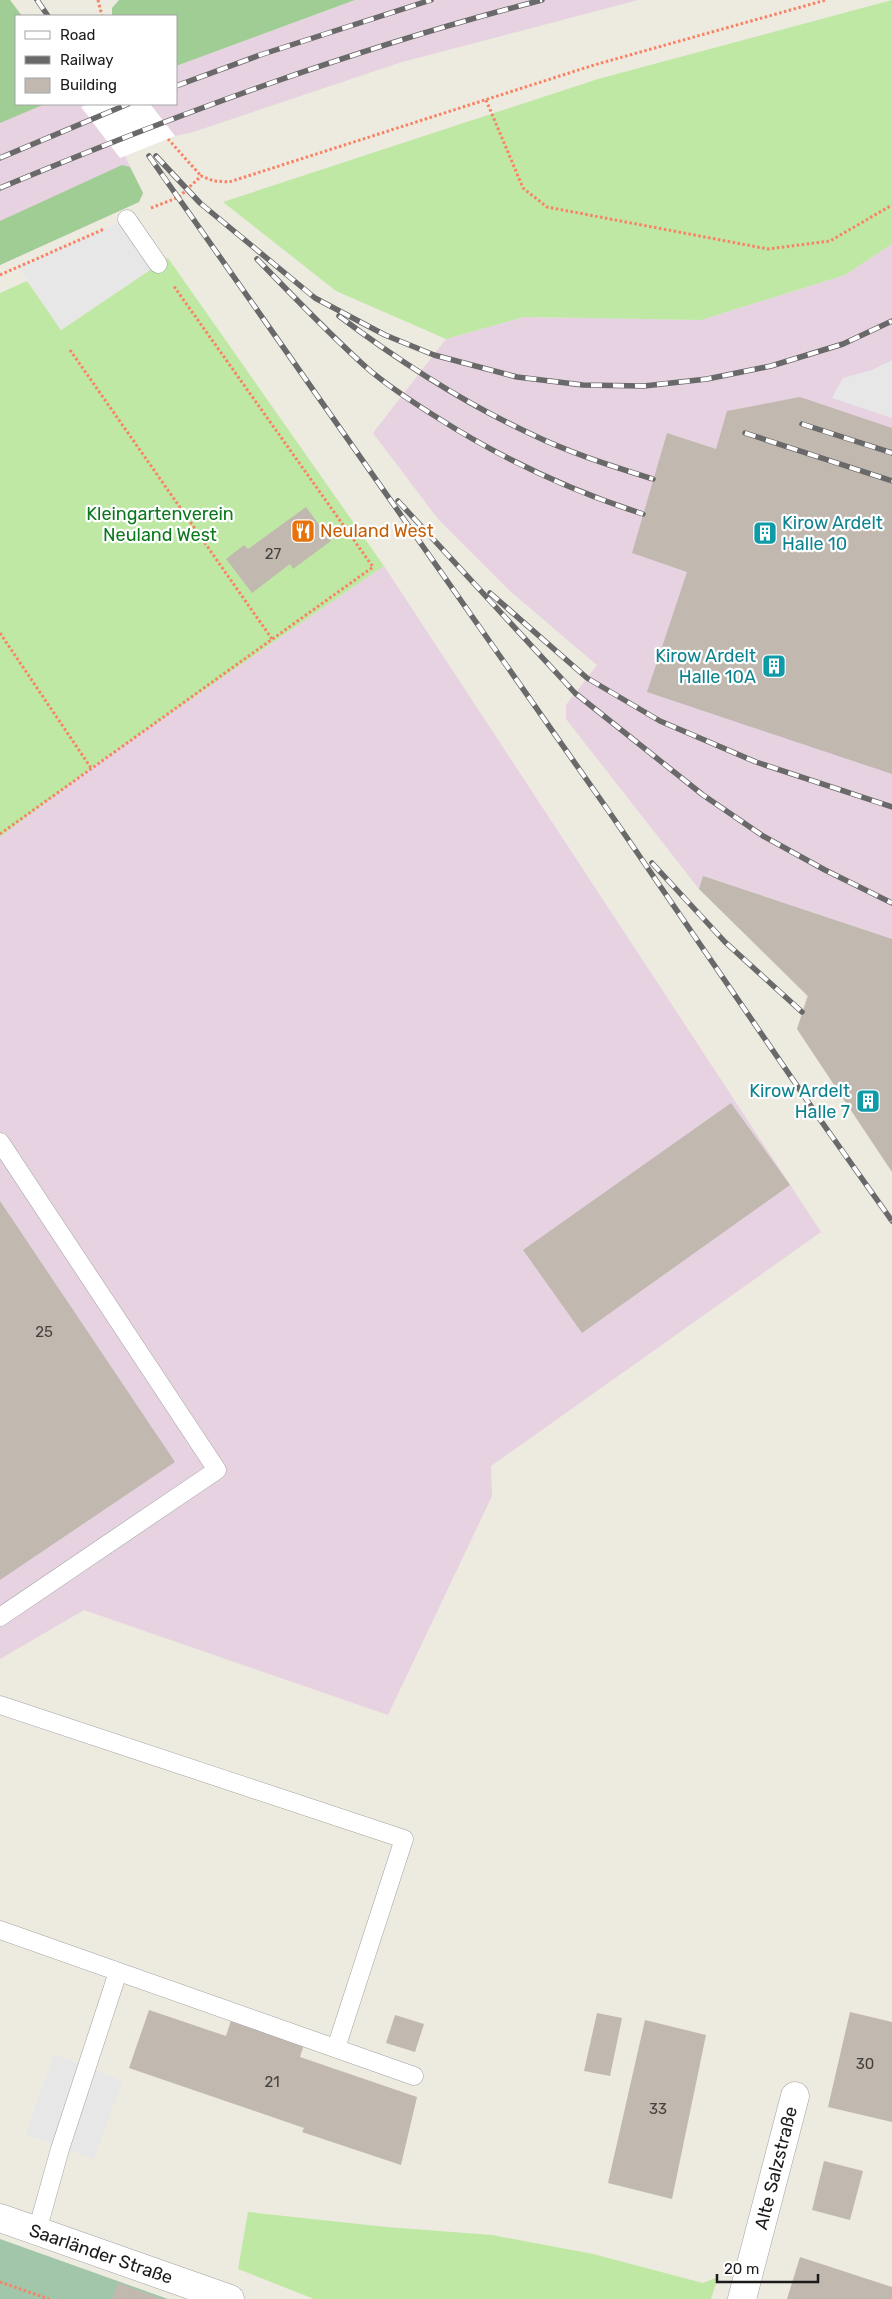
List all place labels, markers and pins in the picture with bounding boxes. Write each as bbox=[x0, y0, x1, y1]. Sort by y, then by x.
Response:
place label: Kirow Ardelt Halle 10 bbox=[782, 512, 883, 555]
restaurant icon: Neuland West bbox=[290, 518, 316, 544]
place label: Neuland West bbox=[320, 520, 434, 542]
building icon: Kirow Ardelt Halle 10 bbox=[752, 520, 778, 546]
place label: Kirow Ardelt Halle 10A bbox=[655, 645, 756, 688]
building icon: Kirow Ardelt Halle 10A bbox=[761, 653, 787, 679]
place label: Kirow Ardelt Halle 7 bbox=[749, 1080, 850, 1123]
building icon: Kirow Ardelt Halle 7 bbox=[855, 1088, 881, 1114]

